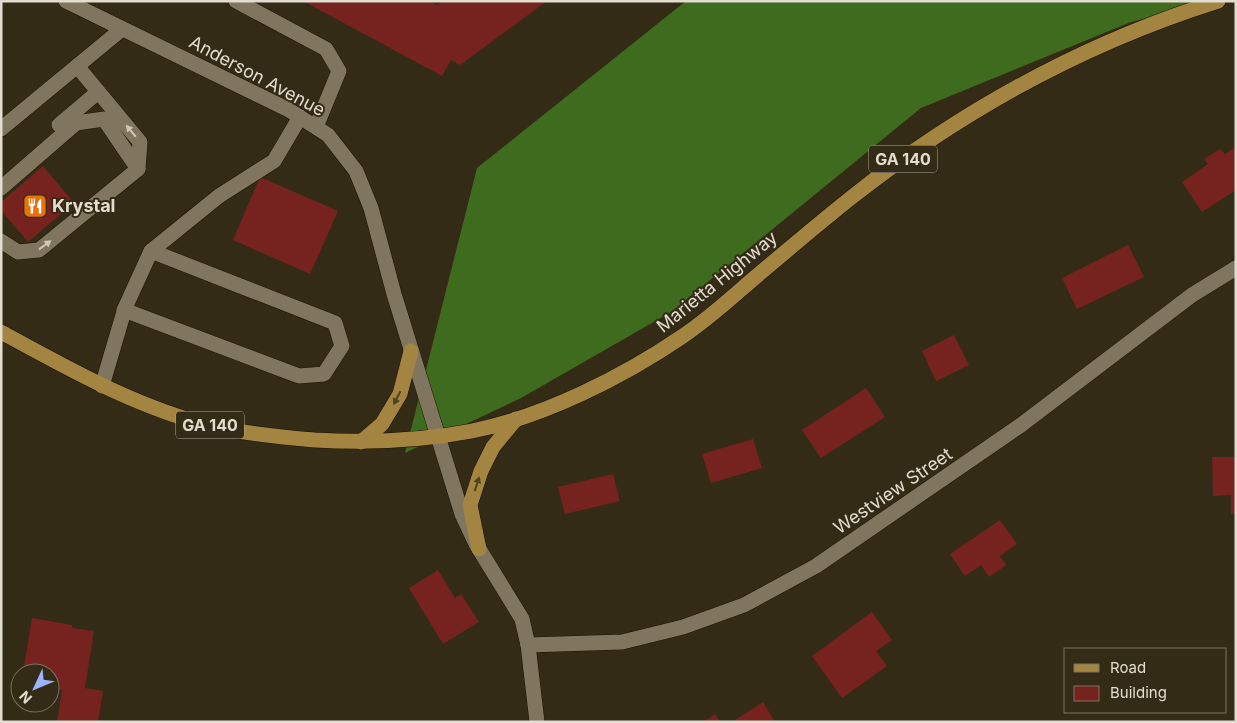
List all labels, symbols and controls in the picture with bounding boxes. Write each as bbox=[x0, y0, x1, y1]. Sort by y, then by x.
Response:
street label: Anderson Avenue bbox=[186, 31, 329, 120]
one-way arrow bbox=[125, 124, 136, 137]
road number: GA 140 bbox=[869, 146, 937, 172]
restaurant icon: Krystal bbox=[22, 193, 48, 219]
place label: Krystal bbox=[52, 195, 115, 216]
street label: Marietta Highway bbox=[652, 227, 781, 337]
one-way arrow bbox=[38, 240, 52, 250]
one-way arrow bbox=[393, 391, 401, 405]
road number: GA 140 bbox=[176, 412, 244, 438]
street label: Westview Street bbox=[830, 443, 956, 538]
one-way arrow bbox=[473, 477, 481, 492]
legend bbox=[1064, 648, 1227, 713]
text: Road bbox=[1110, 658, 1146, 677]
north arrow bbox=[10, 663, 60, 713]
text: Building bbox=[1110, 683, 1167, 702]
text: N bbox=[15, 688, 35, 707]

